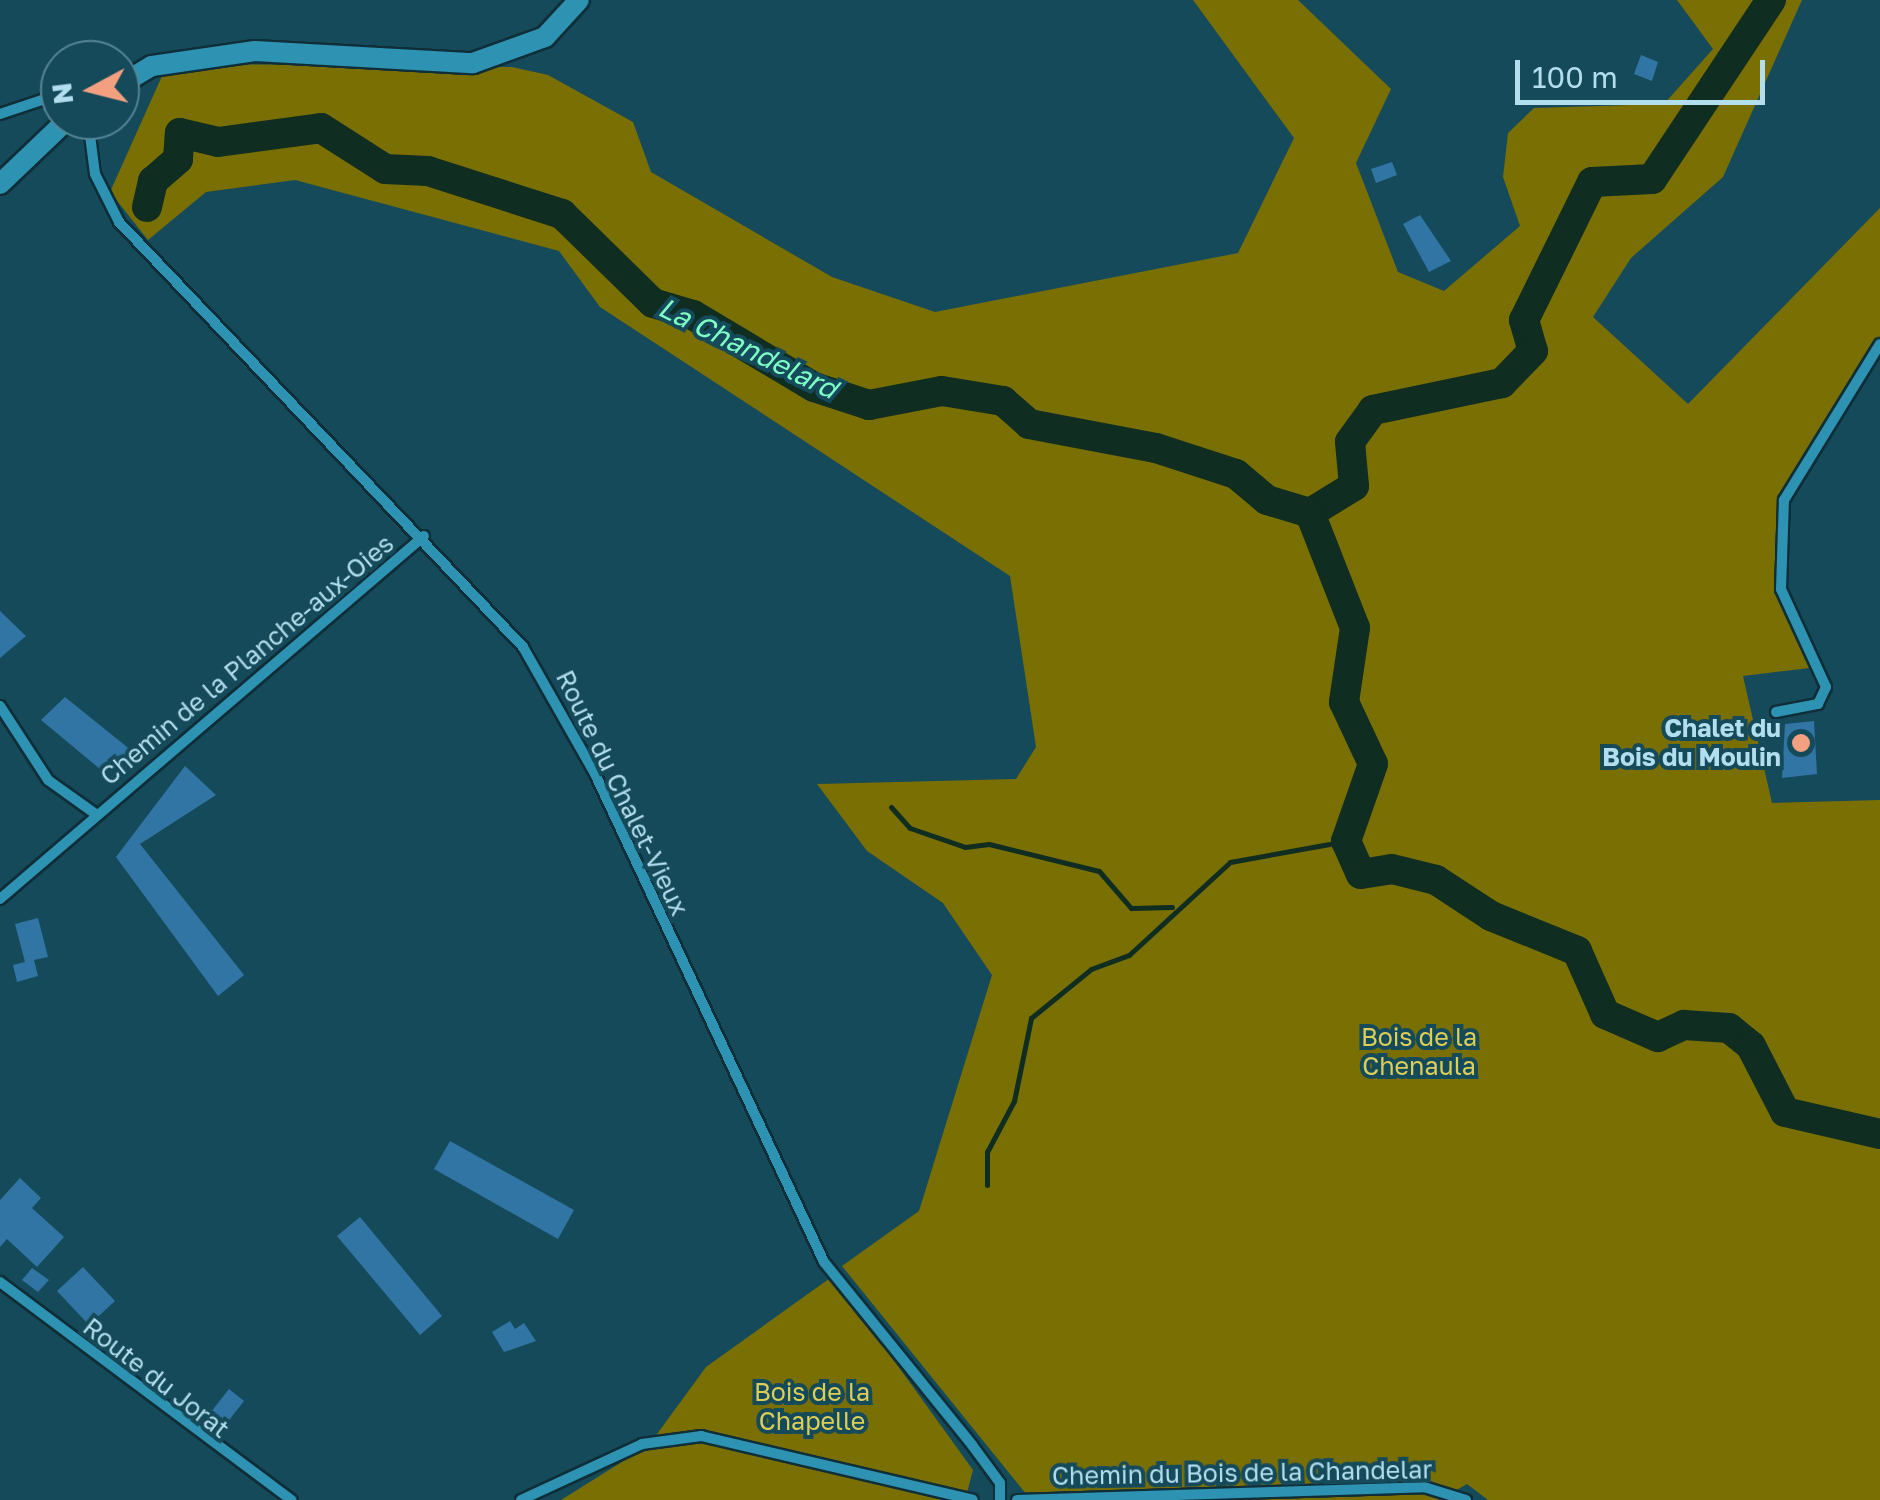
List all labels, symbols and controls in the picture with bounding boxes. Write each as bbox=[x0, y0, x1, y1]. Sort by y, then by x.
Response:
north arrow bbox=[40, 40, 140, 140]
scale bar bbox=[1520, 40, 1770, 102]
text: 100 m bbox=[1532, 59, 1618, 95]
text: N bbox=[44, 81, 79, 106]
water label: La Chandelard bbox=[653, 290, 843, 406]
street label: Chemin de la Planche-aux-Oies bbox=[94, 529, 400, 791]
street label: Route du Chalet-Vieux bbox=[550, 666, 694, 920]
place label: Chalet du Bois du Moulin bbox=[1602, 714, 1781, 773]
marker: Chalet du Bois du Moulin bbox=[1790, 732, 1812, 754]
park label: Bois de la Chenaula bbox=[1361, 1023, 1477, 1082]
street label: Route du Jorat bbox=[77, 1312, 235, 1444]
park label: Bois de la Chapelle bbox=[754, 1378, 870, 1437]
street label: Chemin du Bois de la Chandelar bbox=[1052, 1455, 1432, 1491]

